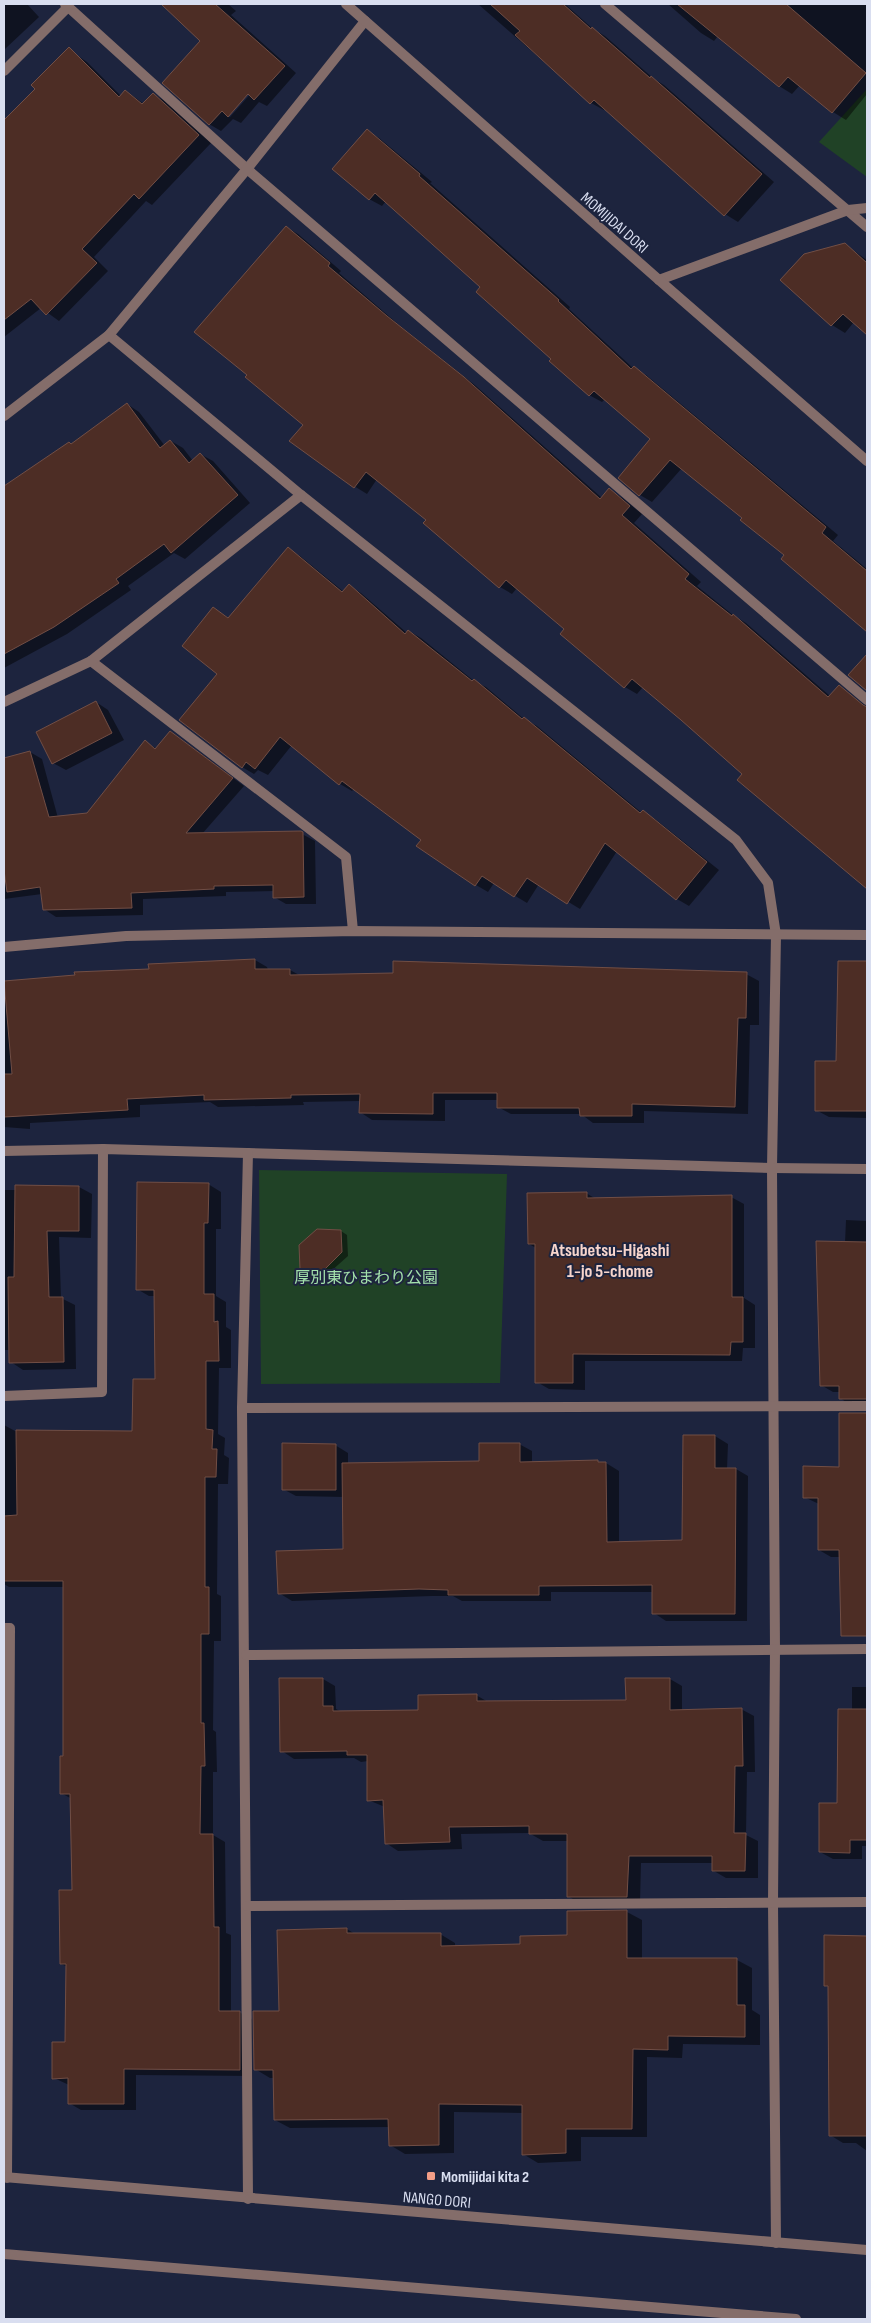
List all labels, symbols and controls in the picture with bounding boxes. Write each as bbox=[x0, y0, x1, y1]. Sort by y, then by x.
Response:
street label: MOMIJIDAI DORI bbox=[576, 189, 652, 258]
district label: Atsubetsu-Higashi 1-jo 5-chome bbox=[550, 1240, 669, 1282]
park label: 厚別東ひまわり公園 bbox=[294, 1269, 438, 1288]
place label: Momijidai kita 2 bbox=[441, 2168, 529, 2187]
marker: Momijidai kita 2 bbox=[425, 2170, 437, 2182]
street label: NANGO DORI bbox=[402, 2188, 472, 2213]

